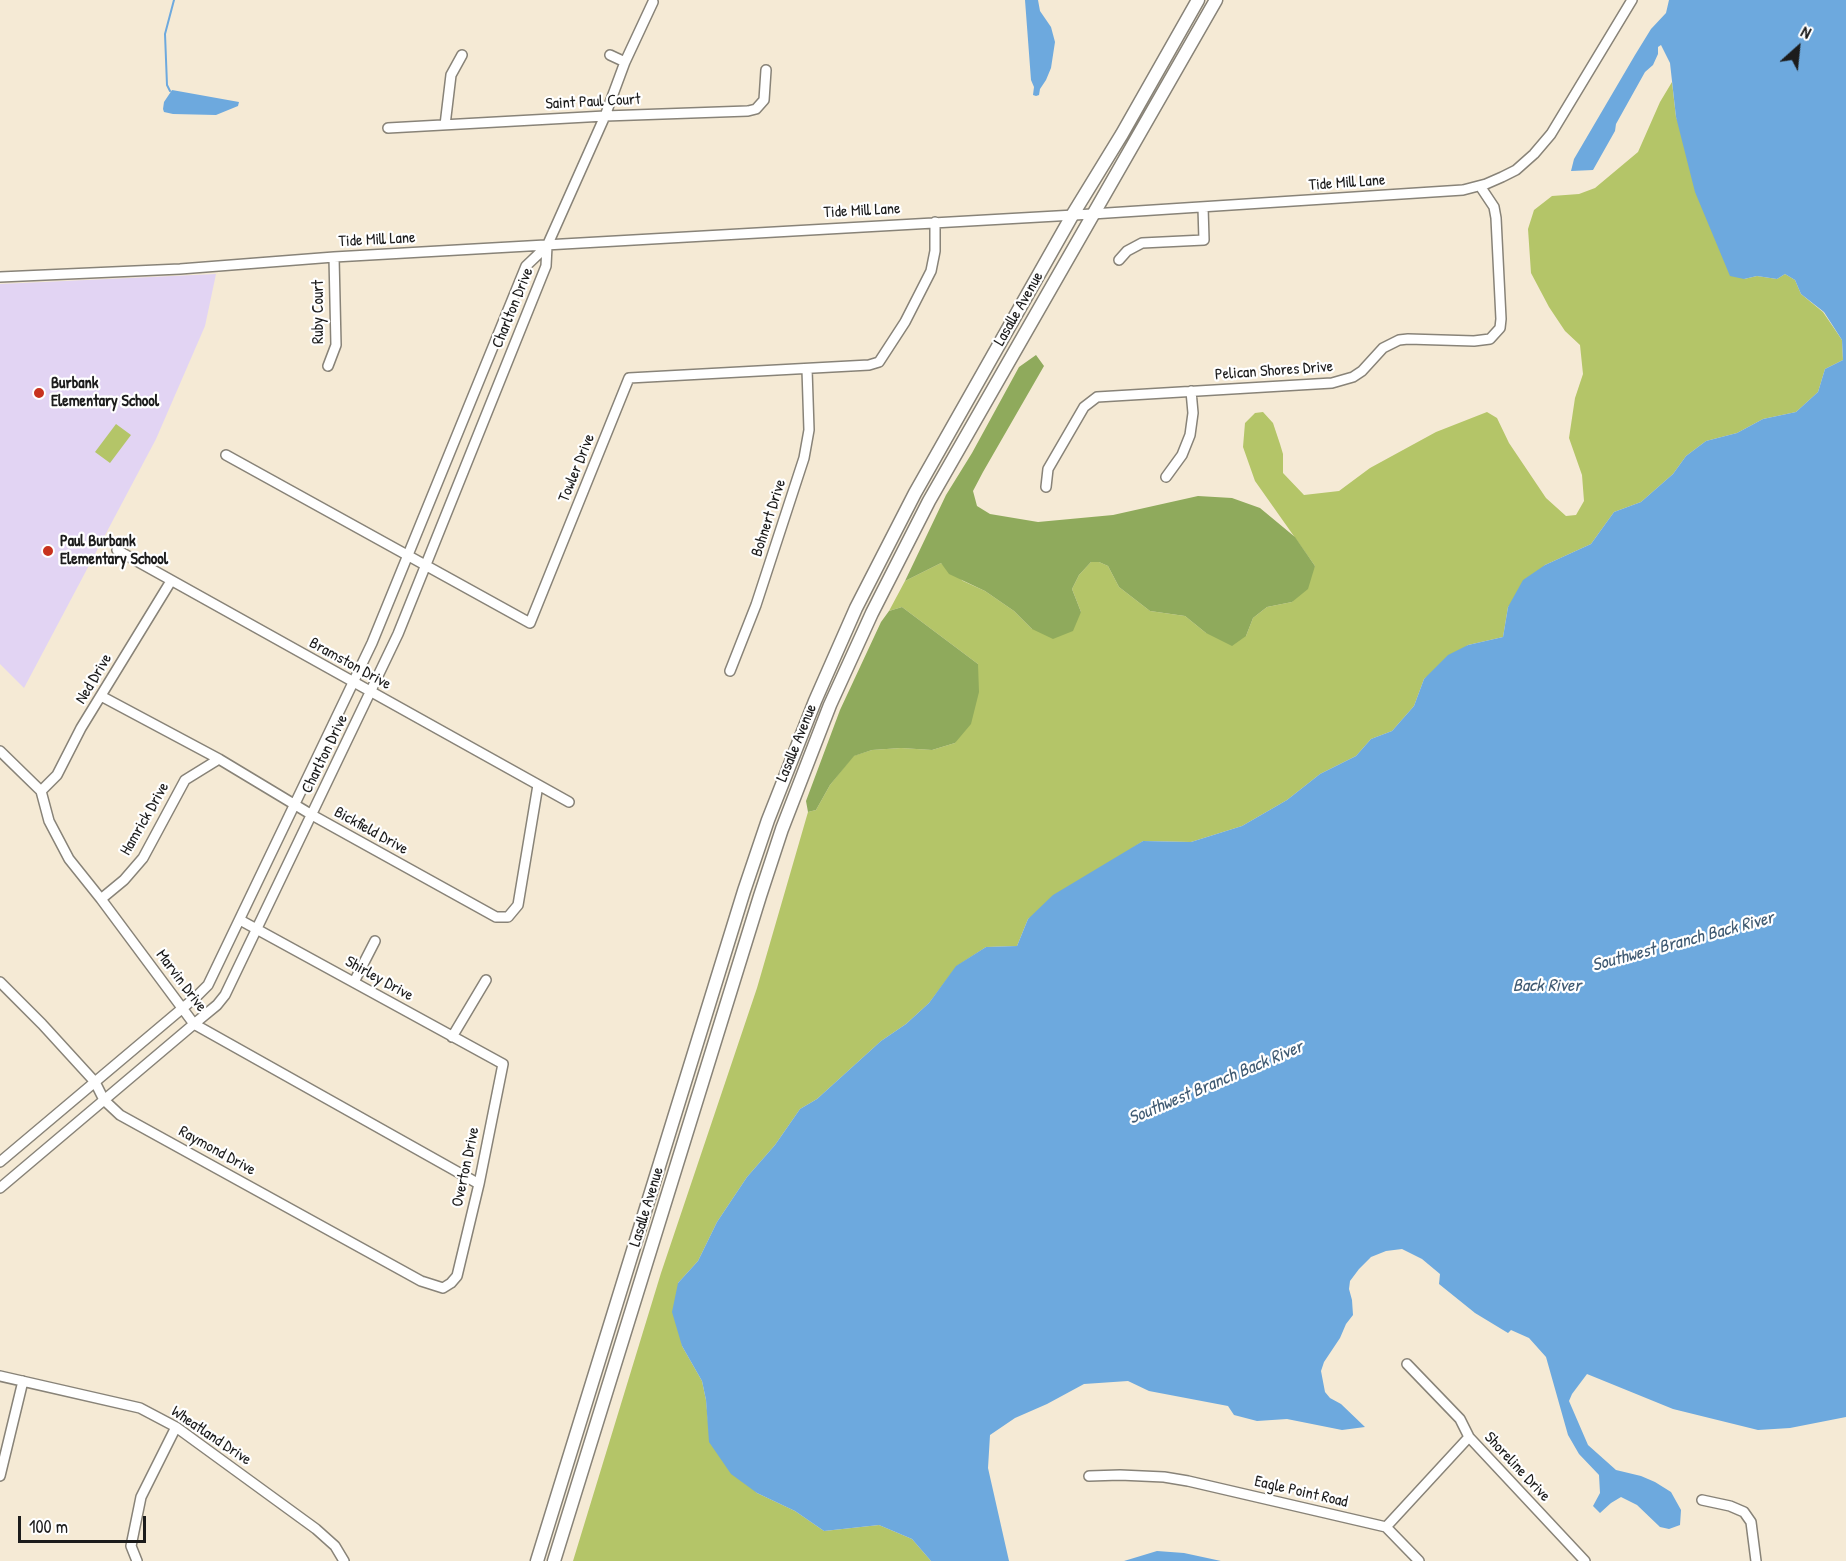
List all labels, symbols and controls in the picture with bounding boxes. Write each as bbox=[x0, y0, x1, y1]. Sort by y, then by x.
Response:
north arrow bbox=[1768, 18, 1828, 78]
text: N bbox=[1797, 20, 1815, 44]
street label: Saint Paul Court bbox=[545, 90, 641, 114]
street label: Tide Mill Lane bbox=[1308, 171, 1386, 195]
street label: Tide Mill Lane bbox=[823, 199, 901, 223]
street label: Tide Mill Lane bbox=[338, 228, 416, 252]
street label: Charlton Drive bbox=[488, 265, 538, 351]
street label: Lasalle Avenue bbox=[990, 269, 1048, 349]
street label: Ruby Court bbox=[309, 280, 329, 344]
street label: Pelican Shores Drive bbox=[1214, 357, 1334, 385]
place label: Burbank Elementary School bbox=[51, 374, 159, 412]
marker: Burbank Elementary School bbox=[32, 386, 46, 400]
street label: Towler Drive bbox=[555, 431, 599, 505]
street label: Bohnert Drive bbox=[747, 477, 791, 559]
place label: Paul Burbank Elementary School bbox=[60, 532, 168, 570]
marker: Paul Burbank Elementary School bbox=[41, 544, 55, 558]
street label: Bramston Drive bbox=[306, 634, 394, 694]
street label: Ned Drive bbox=[72, 651, 116, 707]
street label: Lasalle Avenue bbox=[773, 701, 821, 785]
street label: Charlton Drive bbox=[298, 712, 352, 796]
street label: Hamrick Drive bbox=[116, 779, 174, 859]
street label: Bickfield Drive bbox=[331, 803, 411, 859]
water label: Southwest Branch Back River bbox=[1590, 907, 1776, 977]
street label: Marvin Drive bbox=[151, 946, 211, 1016]
street label: Shirley Drive bbox=[342, 952, 416, 1006]
water label: Back River bbox=[1513, 975, 1581, 997]
water label: Southwest Branch Back River bbox=[1126, 1036, 1306, 1130]
street label: Raymond Drive bbox=[175, 1122, 259, 1180]
street label: Overton Drive bbox=[448, 1125, 484, 1209]
street label: Lasalle Avenue bbox=[626, 1165, 668, 1249]
street label: Wheatland Drive bbox=[167, 1402, 255, 1470]
street label: Shoreline Drive bbox=[1480, 1428, 1554, 1506]
street label: Eagle Point Road bbox=[1252, 1472, 1350, 1512]
scale bar bbox=[21, 1504, 148, 1542]
text: 100 m bbox=[29, 1514, 68, 1539]

